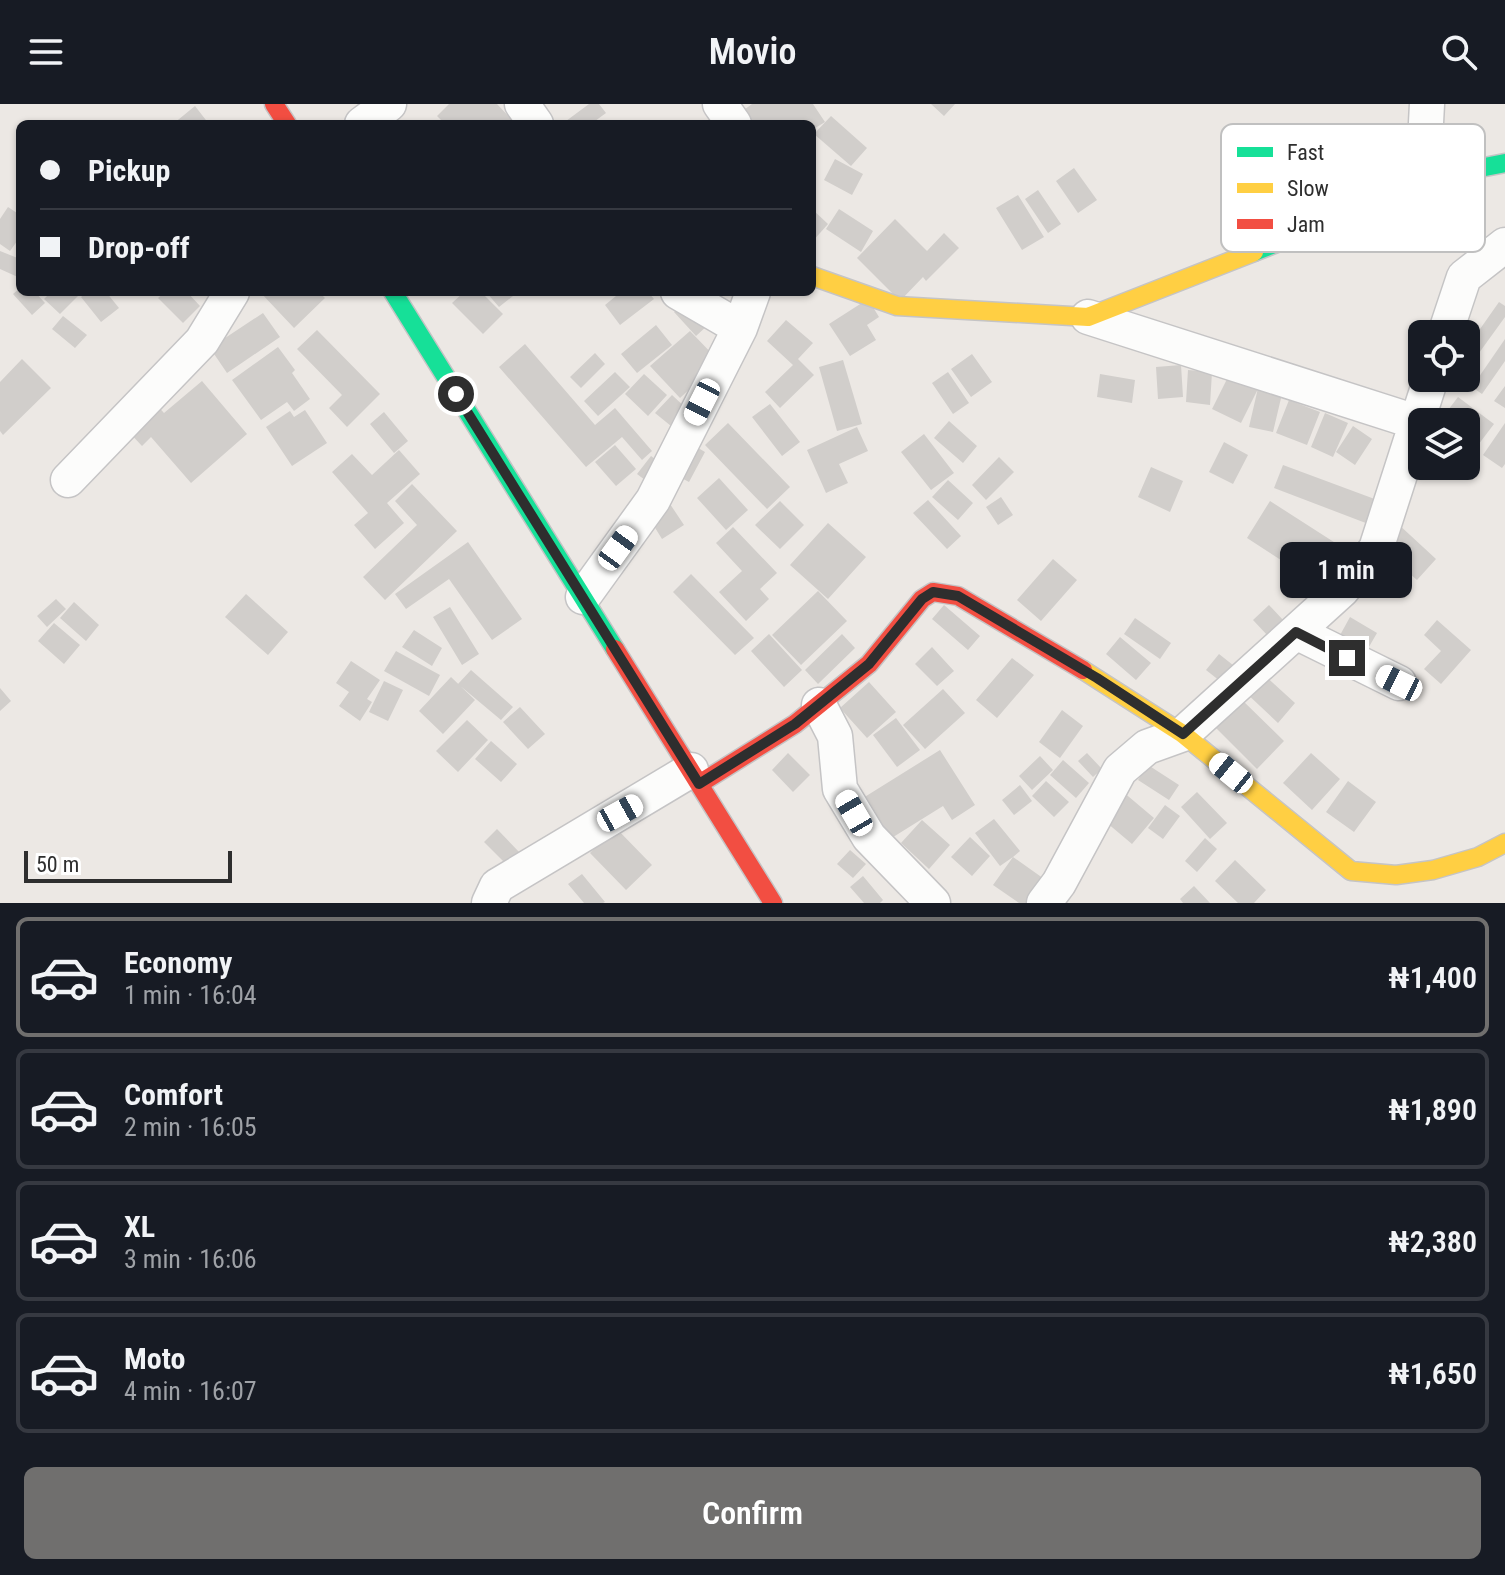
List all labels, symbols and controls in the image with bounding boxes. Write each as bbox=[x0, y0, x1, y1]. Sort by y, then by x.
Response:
icon: menu bbox=[24, 30, 68, 74]
icon: search bbox=[1437, 30, 1481, 74]
text: Movio bbox=[709, 31, 796, 73]
legend bbox=[1221, 124, 1485, 252]
text: Fast bbox=[1287, 140, 1324, 165]
text: Pickup bbox=[88, 153, 170, 188]
text: Slow bbox=[1287, 176, 1329, 201]
text: Jam bbox=[1287, 212, 1325, 237]
text: Drop-off bbox=[88, 230, 190, 265]
map controls bbox=[1408, 320, 1480, 480]
button: locate bbox=[1408, 320, 1480, 392]
car bbox=[680, 375, 724, 429]
route start bbox=[438, 376, 474, 412]
button: layers bbox=[1408, 408, 1480, 480]
car bbox=[594, 522, 642, 574]
callout: 1 min bbox=[1281, 542, 1413, 598]
text: 1 min bbox=[1317, 555, 1375, 585]
route end bbox=[1329, 640, 1365, 676]
car bbox=[1372, 662, 1426, 704]
car bbox=[1205, 749, 1257, 797]
car bbox=[832, 786, 876, 840]
car bbox=[593, 791, 647, 835]
scale bar bbox=[24, 847, 232, 883]
text: 50 m bbox=[36, 852, 79, 877]
icon: car bbox=[28, 941, 100, 1013]
text: Economy bbox=[124, 945, 232, 980]
text: ₦1,400 bbox=[1388, 960, 1477, 995]
text: 1 min · 16:04 bbox=[124, 980, 257, 1010]
icon: car bbox=[28, 1073, 100, 1145]
text: Comfort bbox=[124, 1077, 223, 1112]
text: ₦1,890 bbox=[1388, 1092, 1477, 1127]
text: 2 min · 16:05 bbox=[124, 1112, 257, 1142]
icon: car bbox=[28, 1205, 100, 1277]
text: XL bbox=[124, 1209, 155, 1244]
text: ₦2,380 bbox=[1388, 1224, 1477, 1259]
text: 3 min · 16:06 bbox=[124, 1244, 257, 1274]
icon: car bbox=[28, 1337, 100, 1409]
text: Moto bbox=[124, 1341, 185, 1376]
text: ₦1,650 bbox=[1388, 1356, 1477, 1391]
text: 4 min · 16:07 bbox=[124, 1376, 257, 1406]
button: Confirm bbox=[24, 1467, 1481, 1559]

